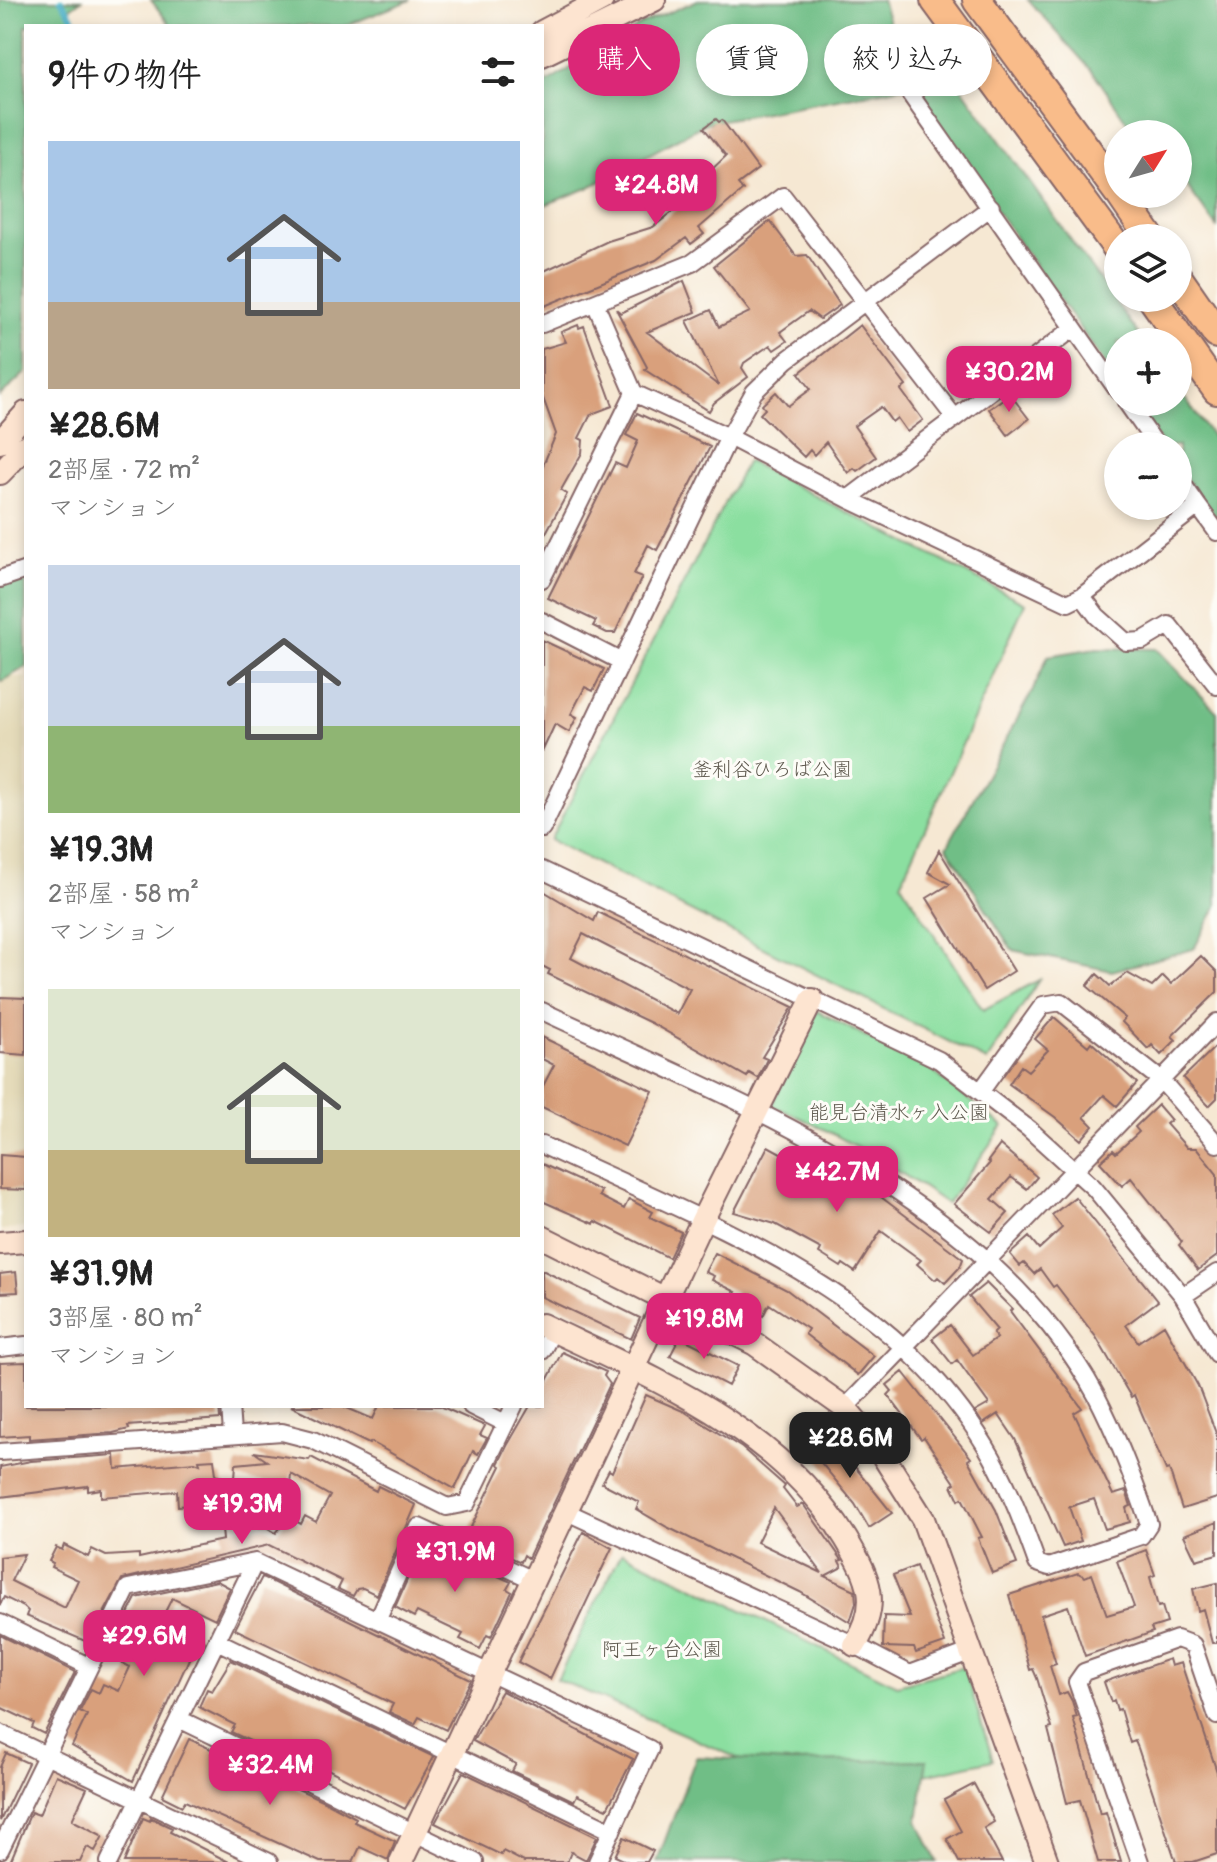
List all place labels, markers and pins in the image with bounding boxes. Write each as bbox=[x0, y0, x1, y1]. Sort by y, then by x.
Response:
pin: ¥24.8M bbox=[591, 159, 721, 227]
pin: ¥30.2M bbox=[944, 346, 1074, 414]
pin: ¥42.7M bbox=[772, 1146, 902, 1214]
pin: ¥19.8M bbox=[639, 1293, 769, 1361]
pin: ¥28.6M bbox=[785, 1412, 915, 1480]
pin: ¥19.3M bbox=[177, 1478, 307, 1546]
pin: ¥31.9M bbox=[390, 1526, 520, 1594]
pin: ¥29.6M bbox=[79, 1610, 209, 1678]
pin: ¥32.4M bbox=[205, 1739, 335, 1807]

